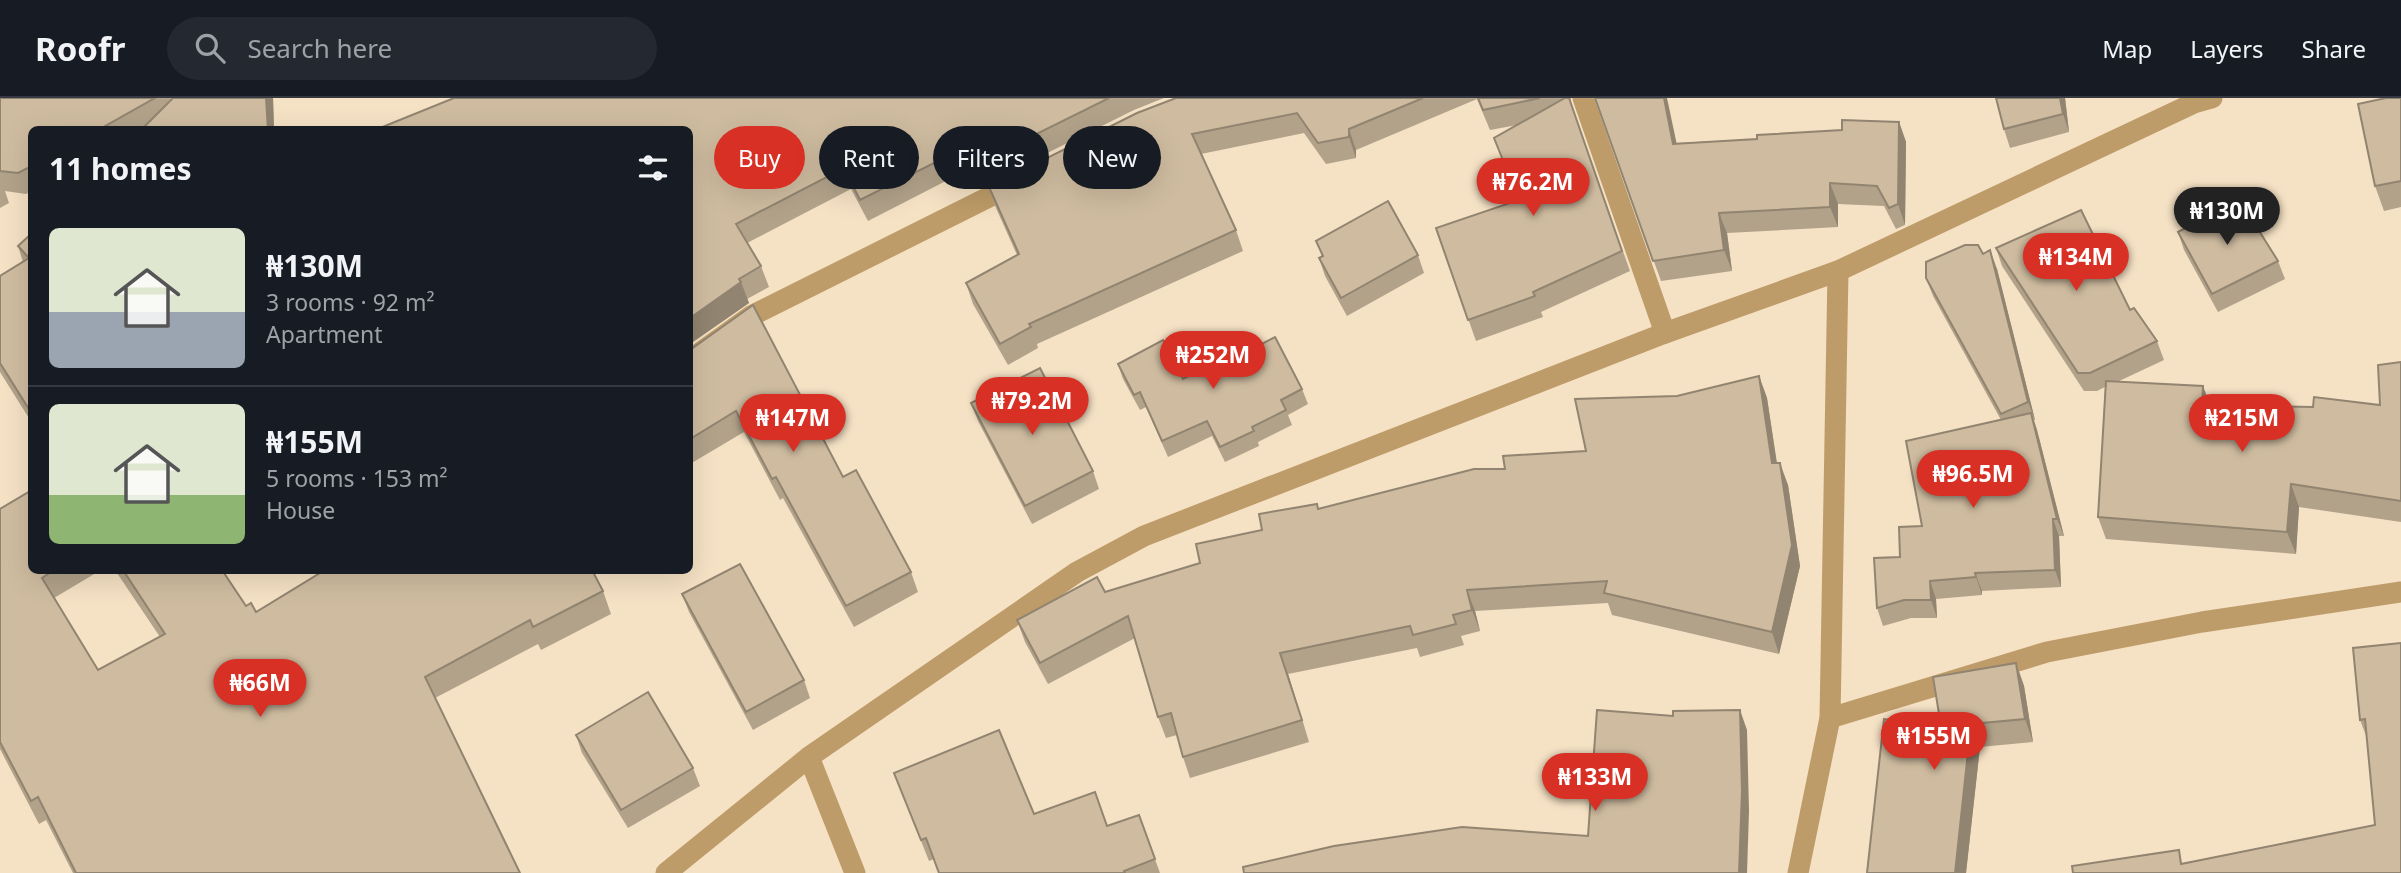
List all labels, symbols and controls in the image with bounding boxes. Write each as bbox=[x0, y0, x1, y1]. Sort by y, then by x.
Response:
search box bbox=[167, 17, 657, 80]
text: Roofr bbox=[35, 26, 125, 71]
icon: search bbox=[191, 29, 229, 67]
text: Search here bbox=[247, 30, 392, 66]
text: Map bbox=[2102, 32, 2152, 65]
text: Layers bbox=[2190, 32, 2264, 65]
text: Share bbox=[2302, 32, 2366, 65]
chip: Buy bbox=[714, 126, 805, 189]
chip: Rent bbox=[819, 126, 919, 189]
chip: Filters bbox=[933, 126, 1049, 189]
chip: New bbox=[1063, 126, 1161, 189]
text: 11 homes bbox=[49, 148, 192, 189]
icon: filters bbox=[634, 149, 672, 187]
pin: ₦76.2M bbox=[1476, 158, 1590, 218]
text: ₦76.2M bbox=[1493, 165, 1573, 197]
pin: ₦130M bbox=[2178, 188, 2276, 247]
text: ₦130M bbox=[2190, 194, 2264, 226]
pin: ₦134M bbox=[2027, 234, 2125, 293]
text: ₦134M bbox=[2039, 240, 2113, 272]
text: ₦130M bbox=[266, 245, 363, 286]
icon: home bbox=[105, 256, 189, 340]
text: 3 rooms · 92 m² bbox=[266, 286, 435, 318]
text: Apartment bbox=[266, 318, 383, 350]
pin: ₦252M bbox=[1164, 331, 1262, 391]
text: ₦252M bbox=[1176, 338, 1250, 370]
pin: ₦79.2M bbox=[975, 378, 1089, 437]
text: ₦79.2M bbox=[992, 384, 1072, 416]
pin: ₦147M bbox=[744, 394, 842, 454]
pin: ₦215M bbox=[2193, 394, 2291, 454]
text: ₦147M bbox=[756, 401, 830, 433]
text: ₦215M bbox=[2205, 401, 2279, 433]
text: ₦155M bbox=[266, 421, 363, 462]
icon: home bbox=[105, 432, 189, 516]
pin: ₦96.5M bbox=[1916, 450, 2030, 510]
text: ₦96.5M bbox=[1933, 457, 2013, 489]
text: 5 rooms · 153 m² bbox=[266, 462, 448, 494]
text: House bbox=[266, 494, 335, 526]
pin: ₦66M bbox=[219, 660, 301, 719]
text: ₦66M bbox=[229, 666, 291, 698]
pin: ₦155M bbox=[1885, 712, 1983, 772]
text: ₦155M bbox=[1897, 719, 1971, 751]
pin: ₦133M bbox=[1546, 754, 1644, 813]
text: ₦133M bbox=[1558, 760, 1632, 792]

